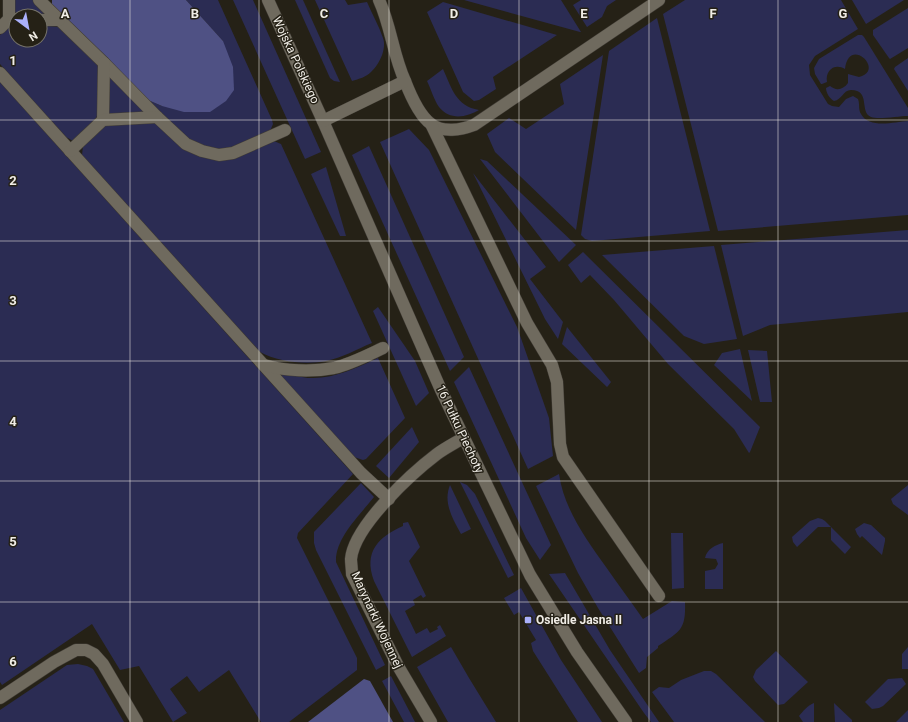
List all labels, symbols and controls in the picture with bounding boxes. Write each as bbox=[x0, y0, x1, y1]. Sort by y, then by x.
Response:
text: A bbox=[61, 6, 70, 21]
text: B bbox=[191, 6, 199, 21]
text: C bbox=[320, 6, 329, 21]
text: D bbox=[450, 6, 458, 21]
text: E bbox=[580, 6, 588, 21]
text: F bbox=[709, 6, 717, 21]
text: G bbox=[839, 6, 848, 21]
north arrow bbox=[8, 8, 48, 48]
street label: Wojska Polskiego bbox=[270, 14, 322, 106]
text: N bbox=[26, 28, 40, 44]
text: 1 bbox=[9, 53, 17, 68]
text: 2 bbox=[9, 173, 17, 188]
text: 3 bbox=[9, 293, 17, 308]
street label: 16 Pułku Piechoty bbox=[433, 383, 487, 476]
text: 4 bbox=[9, 414, 17, 429]
text: 5 bbox=[9, 534, 17, 549]
street label: Marynarki Wojennej bbox=[348, 569, 406, 671]
place label: Osiedle Jasna II bbox=[536, 613, 622, 627]
marker: Osiedle Jasna II bbox=[523, 615, 533, 625]
text: 6 bbox=[9, 654, 17, 669]

